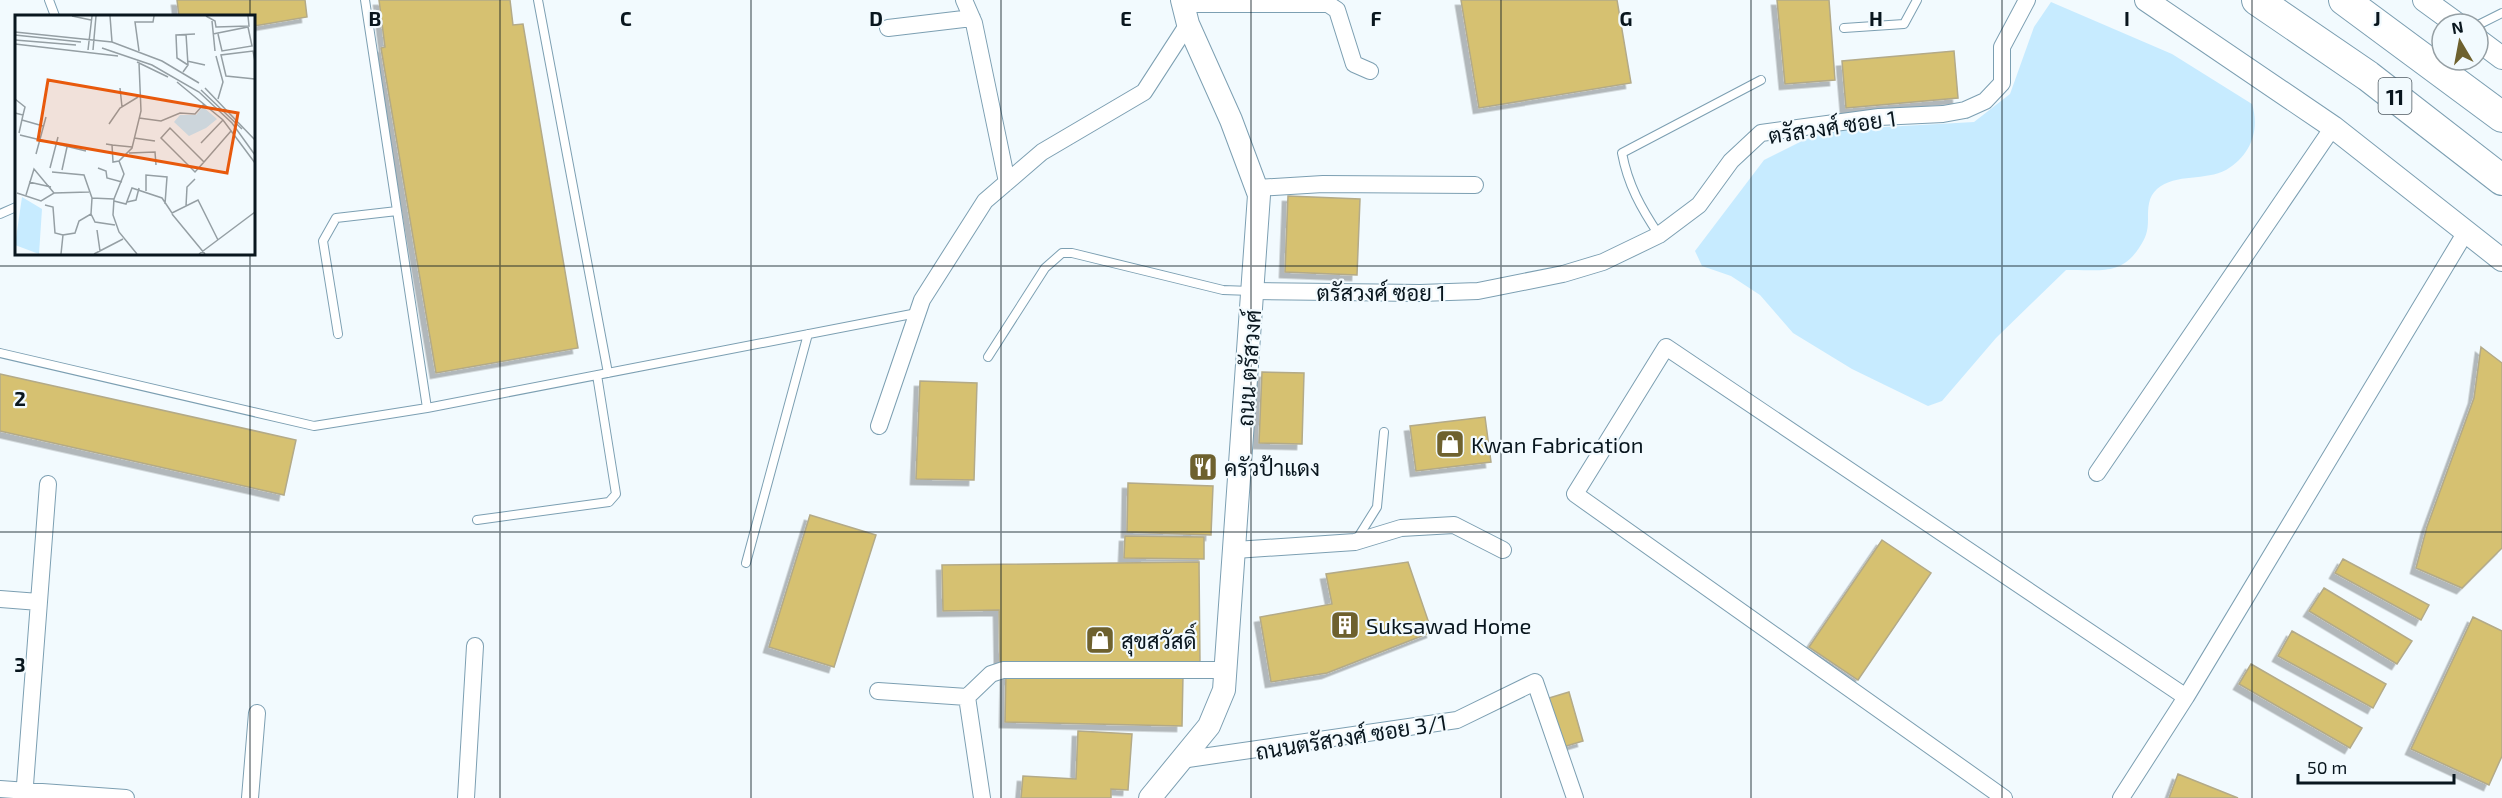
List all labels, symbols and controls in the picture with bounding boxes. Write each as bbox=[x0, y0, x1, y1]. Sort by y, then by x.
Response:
text: B bbox=[369, 6, 381, 30]
text: C bbox=[620, 6, 632, 30]
text: D bbox=[869, 6, 883, 30]
text: E bbox=[1120, 6, 1132, 30]
text: F bbox=[1370, 6, 1382, 30]
text: G bbox=[1620, 6, 1632, 30]
text: H bbox=[1869, 6, 1883, 30]
text: I bbox=[2124, 6, 2130, 30]
text: J bbox=[2373, 6, 2381, 30]
north arrow bbox=[2430, 12, 2490, 72]
inset map bbox=[15, 15, 255, 255]
text: N bbox=[2450, 16, 2465, 37]
road number: 11 bbox=[2378, 78, 2412, 114]
street label: ตรัสวงศ์ ซอย 1 bbox=[1766, 104, 1898, 148]
street label: ตรัสวงศ์ ซอย 1 bbox=[1317, 279, 1445, 305]
street label: ถนน ตรัสวงศ์ bbox=[1231, 309, 1265, 427]
text: 2 bbox=[14, 386, 26, 410]
shop icon: Kwan Fabrication bbox=[1434, 428, 1466, 460]
place label: Kwan Fabrication bbox=[1471, 431, 1644, 457]
restaurant icon: ครัวป้าแดง bbox=[1187, 451, 1219, 483]
place label: ครัวป้าแดง bbox=[1224, 454, 1320, 480]
building icon: Suksawad Home bbox=[1329, 609, 1361, 641]
place label: Suksawad Home bbox=[1366, 612, 1531, 638]
place label: สุขสวัสดิ์ bbox=[1121, 622, 1197, 657]
shop icon: สุขสวัสดิ์ bbox=[1084, 624, 1116, 656]
text: 3 bbox=[14, 652, 26, 676]
street label: ถนนตรัสวงศ์ ซอย 3/1 bbox=[1254, 708, 1448, 764]
scale bar bbox=[2298, 747, 2454, 785]
text: 50 m bbox=[2307, 756, 2347, 778]

